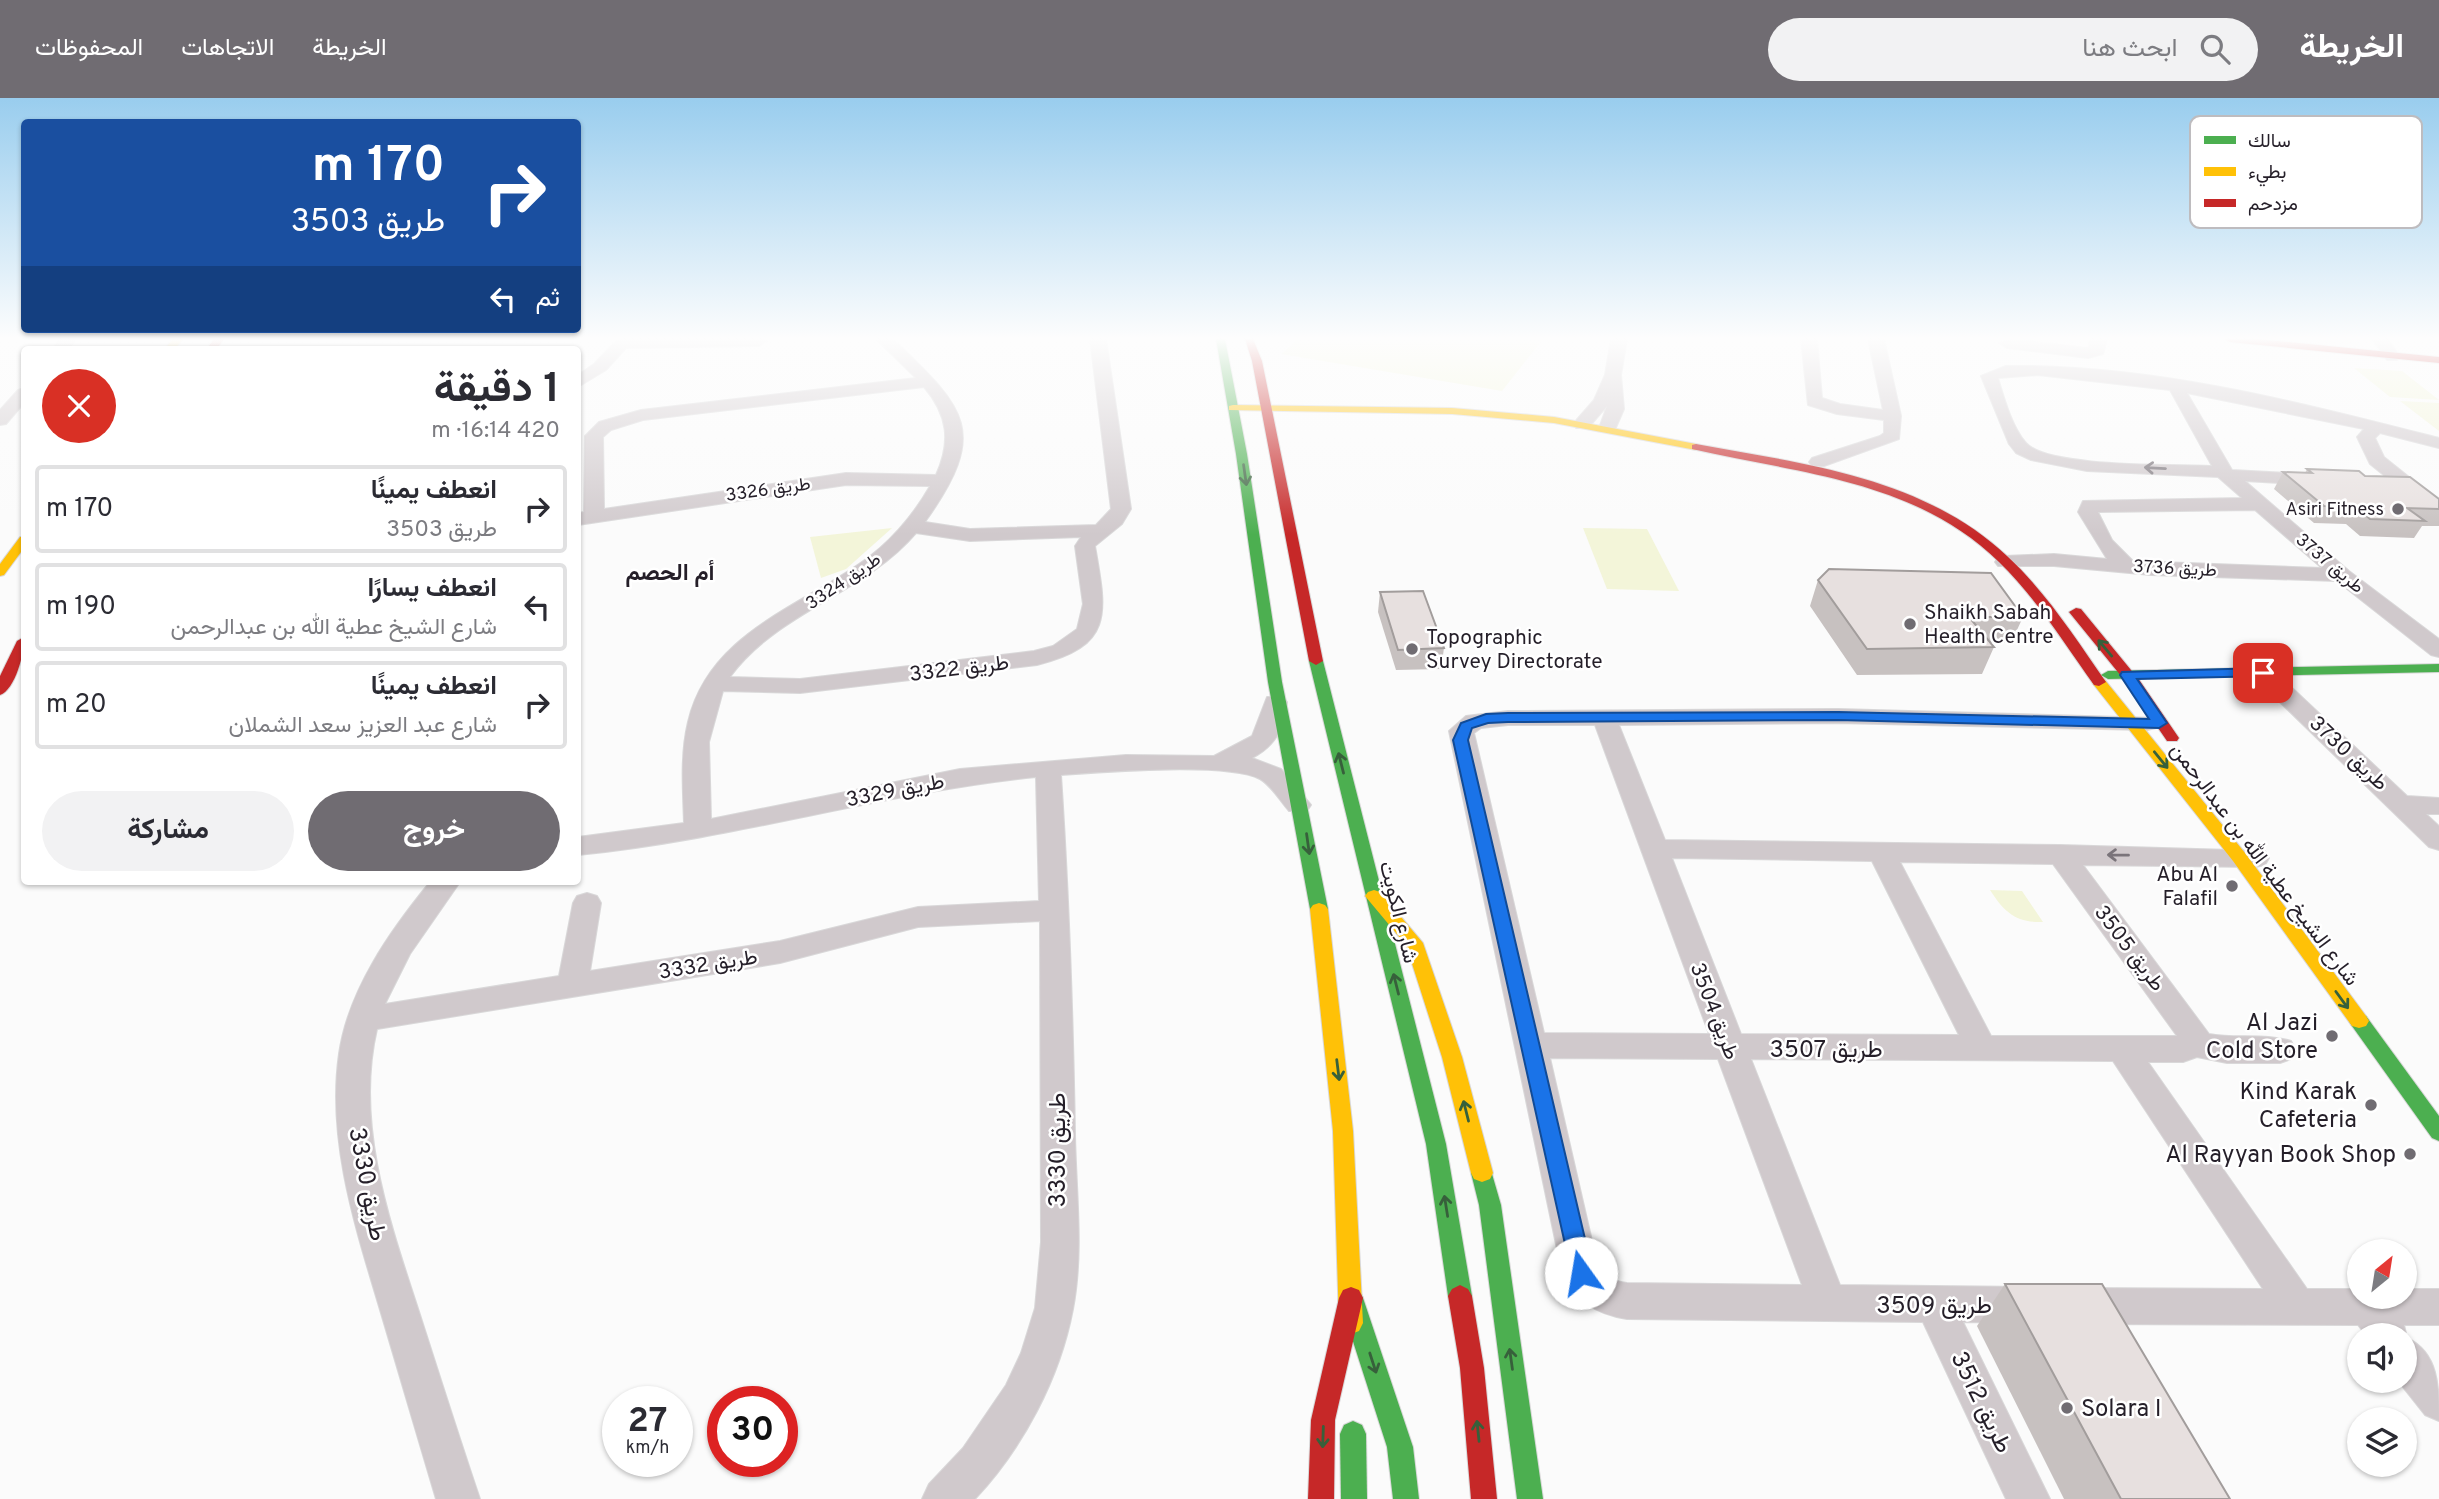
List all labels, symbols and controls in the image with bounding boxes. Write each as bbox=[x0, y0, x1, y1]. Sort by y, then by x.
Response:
search box bbox=[1768, 18, 2258, 81]
text: الخريطة bbox=[2300, 28, 2404, 70]
icon: search bbox=[2196, 30, 2234, 68]
text: ابحث هنا bbox=[2082, 33, 2178, 66]
text: المحفوظات bbox=[35, 34, 143, 64]
text: الاتجاهات bbox=[181, 34, 274, 64]
text: الخريطة bbox=[312, 34, 387, 64]
legend bbox=[2190, 116, 2422, 228]
text: سالك bbox=[2248, 130, 2291, 154]
text: 170 m bbox=[312, 137, 445, 199]
icon: right bbox=[469, 147, 560, 238]
text: بطيء bbox=[2248, 161, 2286, 187]
text: مزدحم bbox=[2248, 193, 2298, 217]
text: طريق 3503 bbox=[291, 203, 445, 243]
icon: left bbox=[484, 280, 522, 318]
text: ثم bbox=[536, 283, 560, 316]
text: 1 دقيقة bbox=[434, 364, 560, 417]
button: close bbox=[42, 369, 116, 443]
text: 420 m · 16:14 bbox=[431, 417, 560, 446]
one-way arrow bbox=[2145, 461, 2167, 474]
one-way arrow bbox=[1238, 463, 1251, 486]
street label: طريق 3326 bbox=[724, 473, 812, 508]
text: انعطف يمينًا bbox=[371, 475, 497, 508]
icon: right bbox=[518, 490, 556, 528]
text: 170 m bbox=[46, 493, 113, 526]
place label: Asiri Fitness bbox=[2286, 499, 2384, 522]
marker: Asiri Fitness bbox=[2390, 501, 2406, 517]
text: طريق 3503 bbox=[386, 516, 497, 545]
street label: طريق 3737 bbox=[2290, 529, 2368, 599]
street label: طريق 3324 bbox=[802, 549, 886, 616]
street label: طريق 3736 bbox=[2132, 556, 2217, 583]
district label: أم الحصم bbox=[626, 559, 715, 589]
text: انعطف يسارًا bbox=[367, 573, 497, 606]
icon: left bbox=[518, 588, 556, 626]
text: 190 m bbox=[46, 591, 116, 624]
place label: Shaikh Sabah Health Centre bbox=[1924, 600, 2054, 651]
text: شارع الشيخ عطية الله بن عبدالرحمن bbox=[170, 614, 497, 643]
marker: Shaikh Sabah Health Centre bbox=[1902, 616, 1918, 632]
place label: Topographic Survey Directorate bbox=[1426, 625, 1603, 676]
one-way arrow bbox=[2097, 639, 2113, 657]
marker: Topographic Survey Directorate bbox=[1404, 641, 1420, 657]
pin bbox=[2233, 643, 2293, 703]
street label: طريق 3322 bbox=[908, 650, 1010, 689]
icon: arrive bbox=[2244, 654, 2282, 692]
text: انعطف يمينًا bbox=[371, 671, 497, 704]
icon: right bbox=[518, 686, 556, 724]
text: 20 m bbox=[46, 689, 107, 722]
street label: طريق 3730 bbox=[2303, 711, 2393, 798]
text: شارع عبد العزيز سعد الشملان bbox=[229, 712, 497, 741]
street label: شارع الشيخ عطية الله بن عبدالرحمن bbox=[2163, 737, 2365, 992]
one-way arrow bbox=[2153, 751, 2168, 769]
one-way arrow bbox=[1334, 752, 1347, 775]
street label: طريق 3329 bbox=[844, 769, 947, 814]
button: مشاركة bbox=[42, 791, 294, 871]
button: خروج bbox=[308, 791, 560, 871]
one-way arrow bbox=[1301, 832, 1314, 855]
one-way arrow bbox=[2106, 848, 2129, 862]
street label: شارع الكويت bbox=[1372, 859, 1423, 966]
place label: Abu Al Falafil bbox=[2156, 862, 2218, 913]
marker: Abu Al Falafil bbox=[2224, 878, 2240, 894]
street label: طريق 3505 bbox=[2087, 900, 2170, 998]
street label: طريق 3332 bbox=[657, 944, 760, 987]
street label: طريق 3504 bbox=[1683, 959, 1744, 1064]
one-way arrow bbox=[1389, 973, 1402, 996]
one-way arrow bbox=[2335, 990, 2349, 1009]
place label: Al Jazi Cold Store bbox=[2206, 1009, 2318, 1067]
marker: Al Jazi Cold Store bbox=[2324, 1028, 2340, 1044]
street label: طريق 3507 bbox=[1769, 1036, 1883, 1066]
one-way arrow bbox=[1332, 1058, 1345, 1081]
place label: Kind Karak Cafeteria bbox=[2239, 1078, 2357, 1136]
street label: طريق 3330 bbox=[1044, 1092, 1074, 1208]
marker: Kind Karak Cafeteria bbox=[2363, 1097, 2379, 1113]
one-way arrow bbox=[1459, 1100, 1472, 1123]
street label: طريق 3330 bbox=[340, 1125, 392, 1244]
place label: Al Rayyan Book Shop bbox=[2165, 1141, 2396, 1171]
marker: Al Rayyan Book Shop bbox=[2402, 1146, 2418, 1162]
one-way arrow bbox=[1439, 1195, 1452, 1218]
position arrow bbox=[1544, 1236, 1618, 1310]
north arrow bbox=[2347, 1239, 2417, 1309]
map controls bbox=[2347, 1239, 2417, 1477]
street label: طريق 3509 bbox=[1876, 1292, 1992, 1322]
button: sound bbox=[2347, 1323, 2417, 1393]
street label: طريق 3512 bbox=[1943, 1347, 2018, 1459]
one-way arrow bbox=[1504, 1348, 1517, 1370]
one-way arrow bbox=[1367, 1352, 1380, 1374]
speed limit sign: 30 bbox=[707, 1386, 798, 1477]
place label: Solara I bbox=[2081, 1395, 2161, 1425]
text: 27 bbox=[628, 1400, 667, 1444]
marker: Solara I bbox=[2059, 1400, 2075, 1416]
button: layers bbox=[2347, 1407, 2417, 1477]
one-way arrow bbox=[1471, 1420, 1484, 1443]
one-way arrow bbox=[1316, 1425, 1329, 1448]
text: km/h bbox=[626, 1437, 669, 1460]

